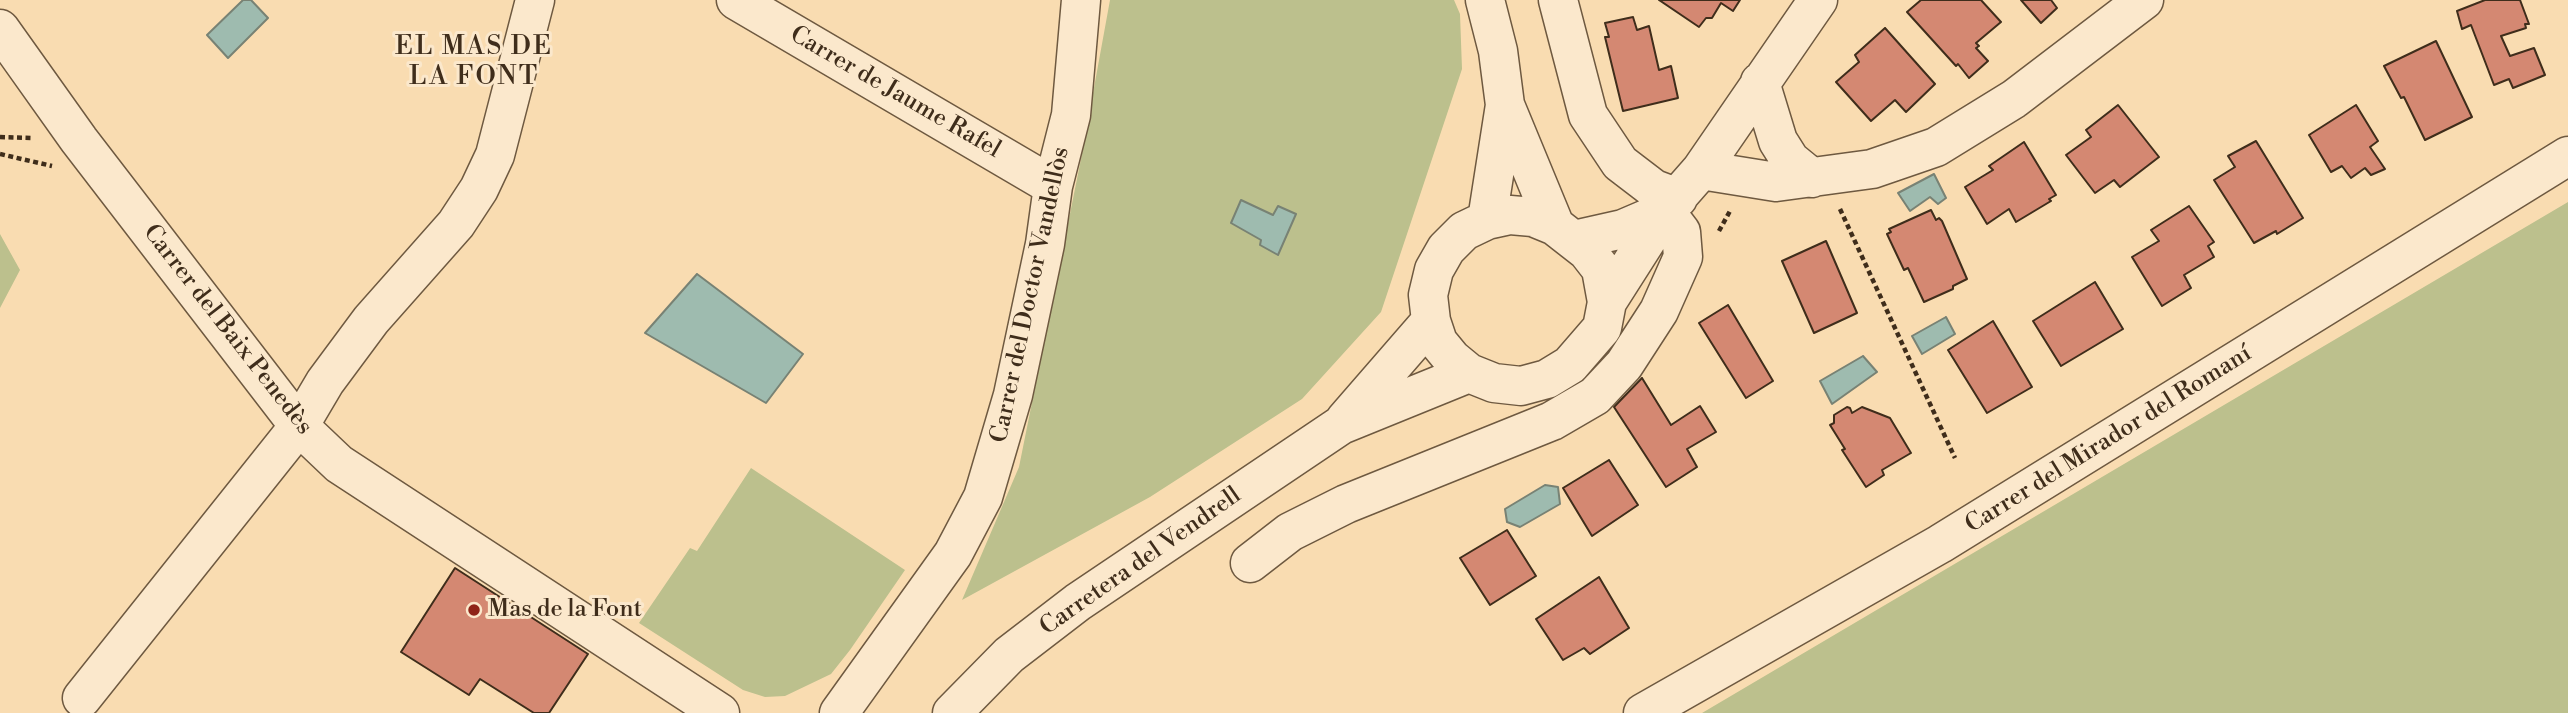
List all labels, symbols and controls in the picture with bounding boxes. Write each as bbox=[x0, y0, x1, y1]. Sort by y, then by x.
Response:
street label: Carrer de Jaume Rafel bbox=[784, 21, 1006, 165]
district label: EL MAS DE LA FONT bbox=[396, 32, 552, 94]
street label: Carrer del Doctor Vandellòs bbox=[986, 144, 1076, 446]
street label: Carrer del Baix Penedès bbox=[136, 219, 318, 441]
street label: Carrer del Mirador del Romaní bbox=[1961, 340, 2257, 540]
street label: Carretera del Vendrell bbox=[1035, 482, 1247, 642]
place label: Mas de la Font bbox=[488, 596, 642, 624]
marker: Mas de la Font bbox=[466, 602, 482, 618]

